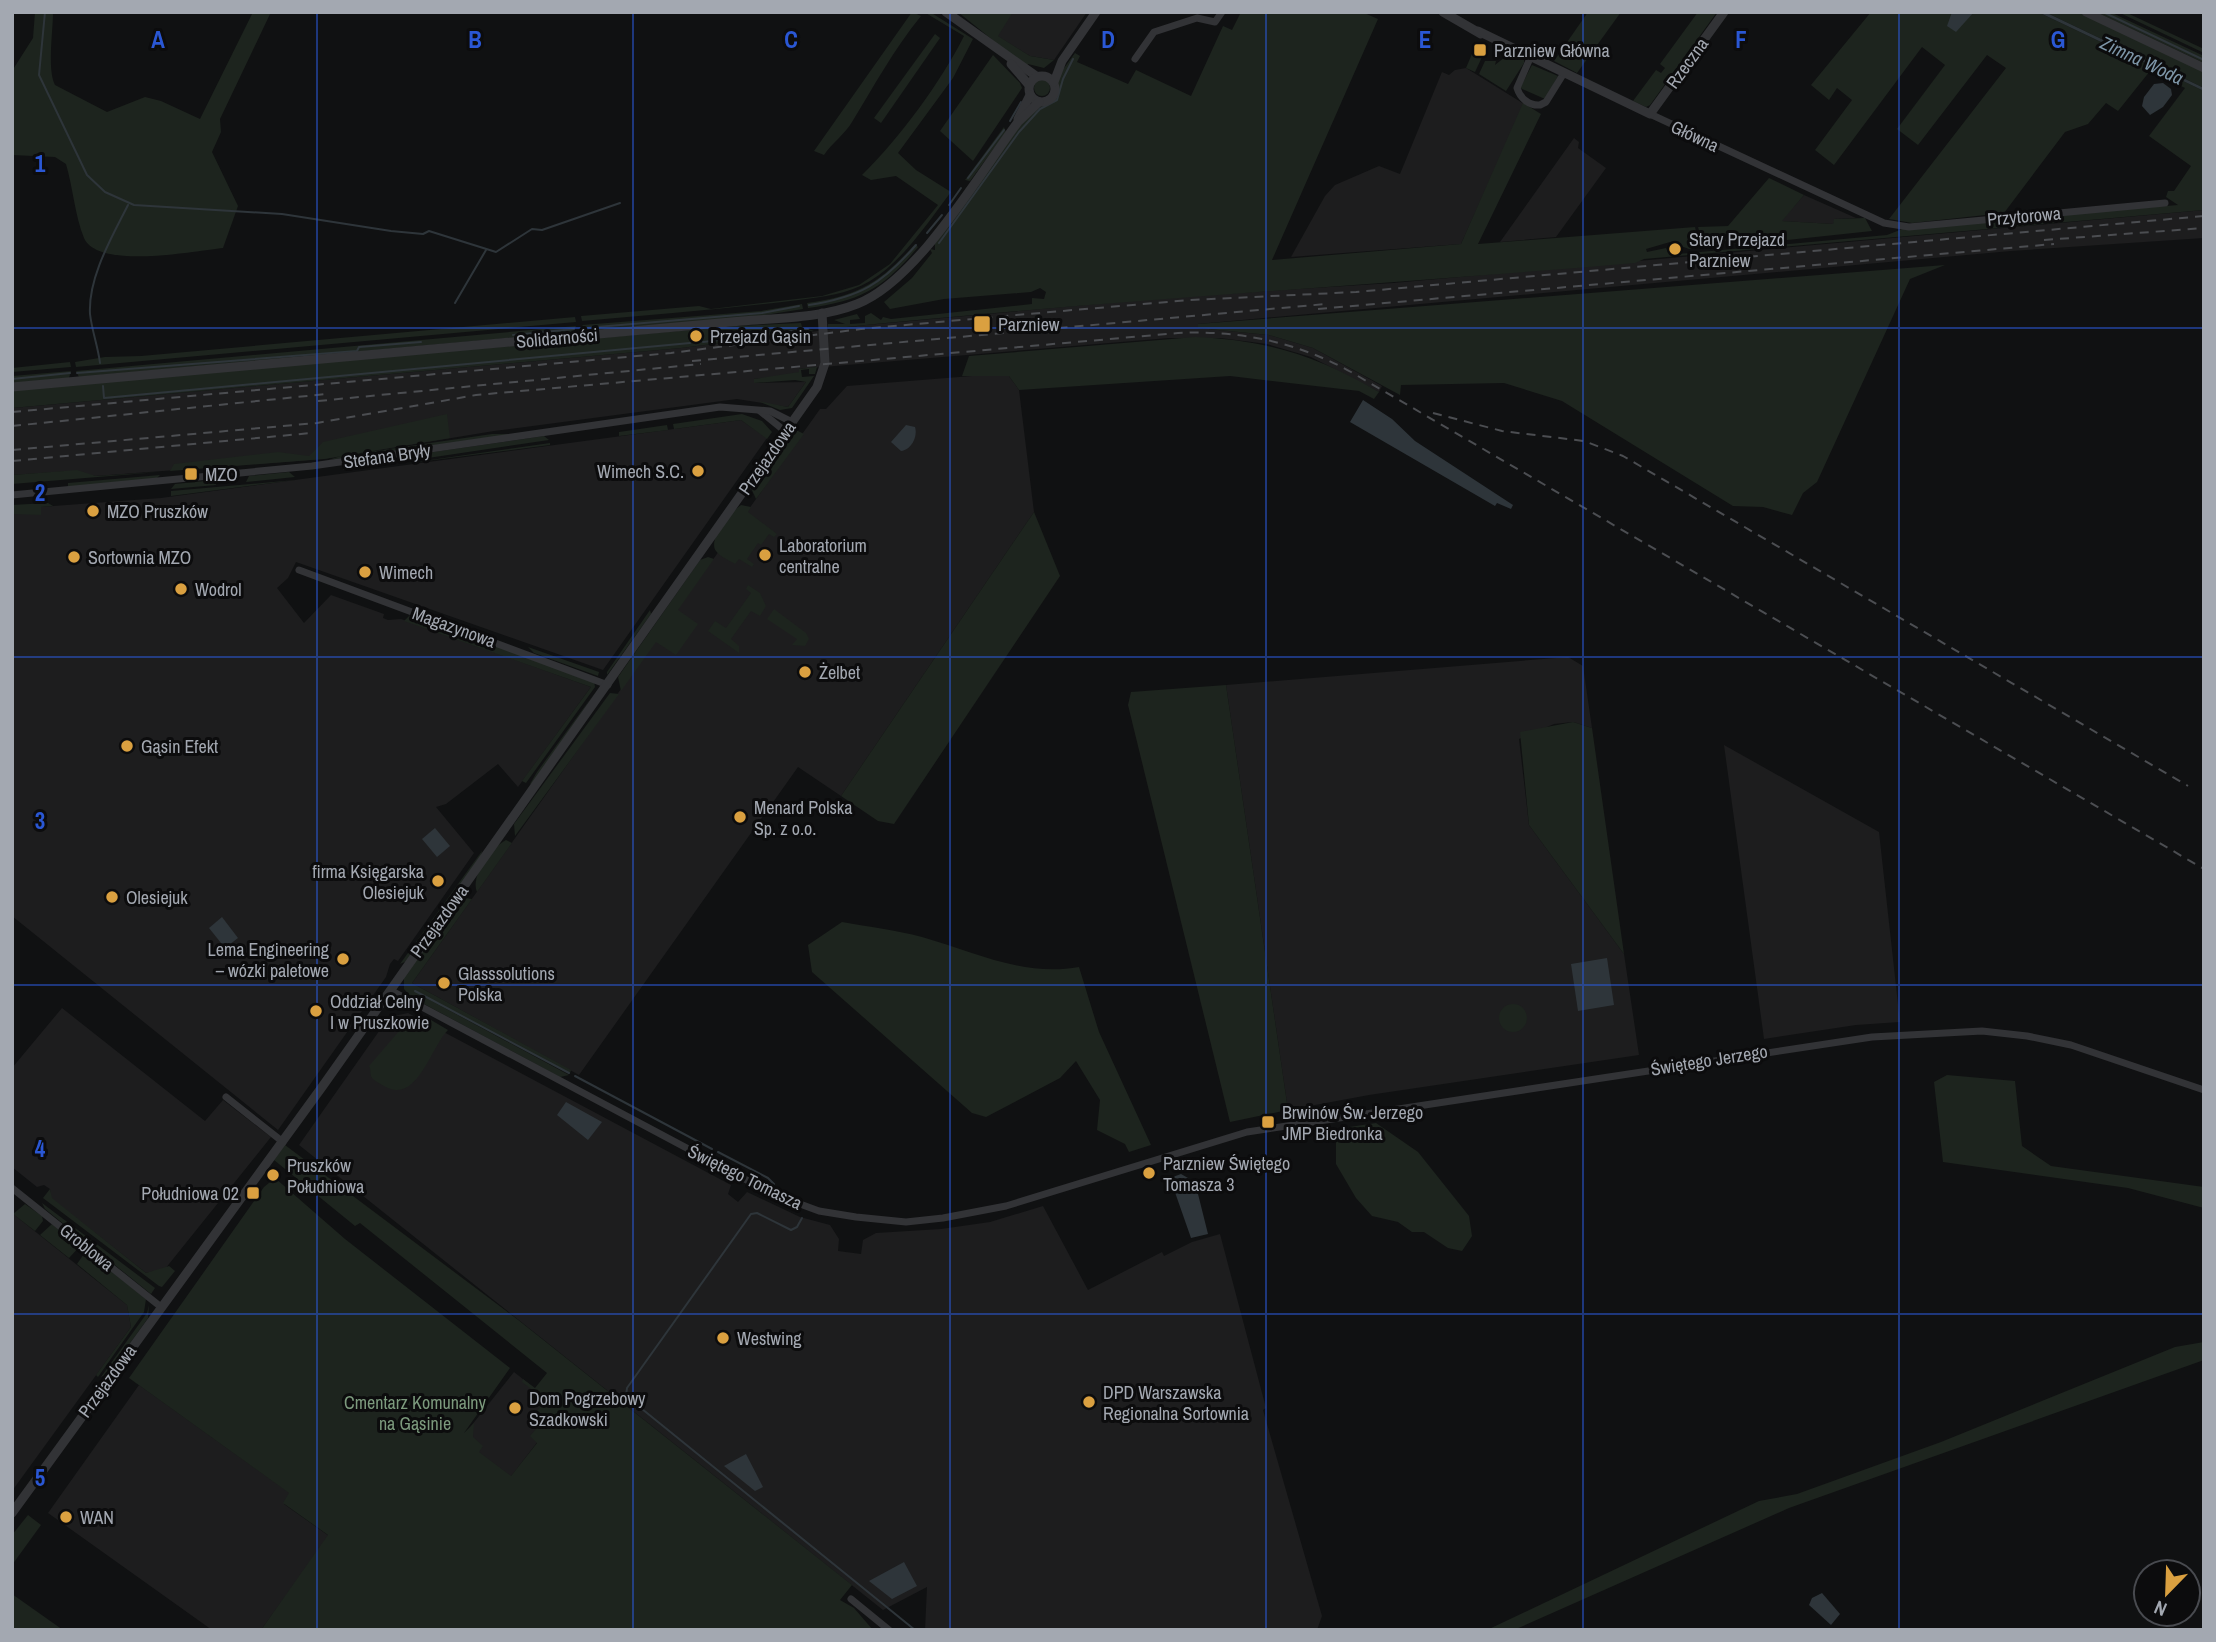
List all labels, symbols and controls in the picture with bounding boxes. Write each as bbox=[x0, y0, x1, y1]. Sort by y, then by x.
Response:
text: A bbox=[151, 24, 165, 55]
text: B bbox=[468, 24, 482, 55]
text: C bbox=[784, 24, 798, 55]
text: D bbox=[1101, 24, 1115, 55]
text: E bbox=[1419, 24, 1431, 55]
text: F bbox=[1735, 24, 1747, 55]
text: G bbox=[2051, 24, 2065, 55]
water label: Zimna Woda bbox=[2095, 29, 2188, 91]
street label: Rzeczna bbox=[1660, 32, 1714, 94]
place label: Parzniew Główna bbox=[1494, 38, 1610, 63]
marker: Parzniew Główna bbox=[1472, 42, 1488, 58]
street label: Główna bbox=[1667, 114, 1723, 158]
text: 1 bbox=[35, 148, 46, 179]
street label: Przytorowa bbox=[1986, 200, 2062, 232]
place label: Stary Przejazd Parzniew bbox=[1689, 227, 1785, 273]
marker: Stary Przejazd Parzniew bbox=[1667, 241, 1683, 257]
place label: Parzniew bbox=[998, 312, 1060, 337]
marker: Parzniew bbox=[972, 314, 992, 334]
street label: Solidarności bbox=[515, 322, 599, 354]
place label: Przejazd Gąsin bbox=[710, 324, 811, 349]
marker: Przejazd Gąsin bbox=[688, 328, 704, 344]
street label: Przejazdowa bbox=[733, 416, 801, 500]
street label: Stefana Bryły bbox=[342, 437, 433, 474]
place label: Wimech S.C. bbox=[597, 459, 684, 484]
place label: MZO bbox=[205, 462, 238, 487]
marker: Wimech S.C. bbox=[690, 463, 706, 479]
marker: MZO bbox=[183, 466, 199, 482]
text: 2 bbox=[35, 477, 45, 508]
place label: MZO Pruszków bbox=[107, 499, 208, 524]
marker: MZO Pruszków bbox=[85, 503, 101, 519]
place label: Laboratorium centralne bbox=[779, 533, 867, 579]
place label: Sortownia MZO bbox=[88, 545, 191, 570]
marker: Laboratorium centralne bbox=[757, 547, 773, 563]
marker: Sortownia MZO bbox=[66, 549, 82, 565]
place label: Wimech bbox=[379, 560, 433, 585]
marker: Wimech bbox=[357, 564, 373, 580]
place label: Wodrol bbox=[195, 577, 242, 602]
marker: Wodrol bbox=[173, 581, 189, 597]
street label: Magazynowa bbox=[409, 600, 499, 654]
place label: Żelbet bbox=[819, 660, 860, 685]
marker: Żelbet bbox=[797, 664, 813, 680]
place label: Gąsin Efekt bbox=[141, 734, 218, 759]
marker: Gąsin Efekt bbox=[119, 738, 135, 754]
place label: Menard Polska Sp. z o.o. bbox=[754, 795, 852, 841]
text: 3 bbox=[35, 805, 45, 836]
marker: Menard Polska Sp. z o.o. bbox=[732, 809, 748, 825]
place label: firma Księgarska Olesiejuk bbox=[312, 859, 425, 905]
marker: firma Księgarska Olesiejuk bbox=[430, 873, 446, 889]
street label: Przejazdowa bbox=[404, 879, 474, 963]
place label: Olesiejuk bbox=[126, 885, 188, 910]
marker: Olesiejuk bbox=[104, 889, 120, 905]
place label: Lema Engineering – wózki paletowe bbox=[208, 937, 330, 983]
marker: Lema Engineering – wózki paletowe bbox=[335, 951, 351, 967]
place label: Glasssolutions Polska bbox=[458, 961, 555, 1007]
marker: Glasssolutions Polska bbox=[436, 975, 452, 991]
place label: Oddział Celny I w Pruszkowie bbox=[330, 989, 429, 1035]
marker: Oddział Celny I w Pruszkowie bbox=[308, 1003, 324, 1019]
street label: Świętego Jerzego bbox=[1649, 1038, 1769, 1082]
place label: Brwinów Św. Jerzego JMP Biedronka bbox=[1282, 1100, 1423, 1146]
marker: Brwinów Św. Jerzego JMP Biedronka bbox=[1260, 1114, 1276, 1130]
text: 4 bbox=[35, 1133, 46, 1164]
street label: Świętego Tomasza bbox=[684, 1138, 806, 1216]
place label: Parzniew Świętego Tomasza 3 bbox=[1163, 1151, 1290, 1197]
place label: Pruszków Południowa bbox=[287, 1153, 364, 1199]
marker: Parzniew Świętego Tomasza 3 bbox=[1141, 1165, 1157, 1181]
marker: Pruszków Południowa bbox=[265, 1167, 281, 1183]
place label: Południowa 02 bbox=[141, 1181, 239, 1206]
marker: Południowa 02 bbox=[245, 1185, 261, 1201]
street label: Groblowa bbox=[55, 1217, 119, 1277]
place label: Westwing bbox=[737, 1326, 802, 1351]
marker: Westwing bbox=[715, 1330, 731, 1346]
street label: Przejazdowa bbox=[72, 1339, 142, 1423]
place label: DPD Warszawska Regionalna Sortownia bbox=[1103, 1380, 1249, 1426]
place label: Dom Pogrzebowy Szadkowski bbox=[529, 1386, 646, 1432]
park label: Cmentarz Komunalny na Gąsinie bbox=[344, 1390, 487, 1436]
marker: DPD Warszawska Regionalna Sortownia bbox=[1081, 1394, 1097, 1410]
marker: Dom Pogrzebowy Szadkowski bbox=[507, 1400, 523, 1416]
text: 5 bbox=[35, 1462, 45, 1493]
place label: WAN bbox=[80, 1505, 114, 1530]
marker: WAN bbox=[58, 1509, 74, 1525]
north arrow bbox=[2132, 1558, 2202, 1628]
text: N bbox=[2150, 1594, 2171, 1623]

